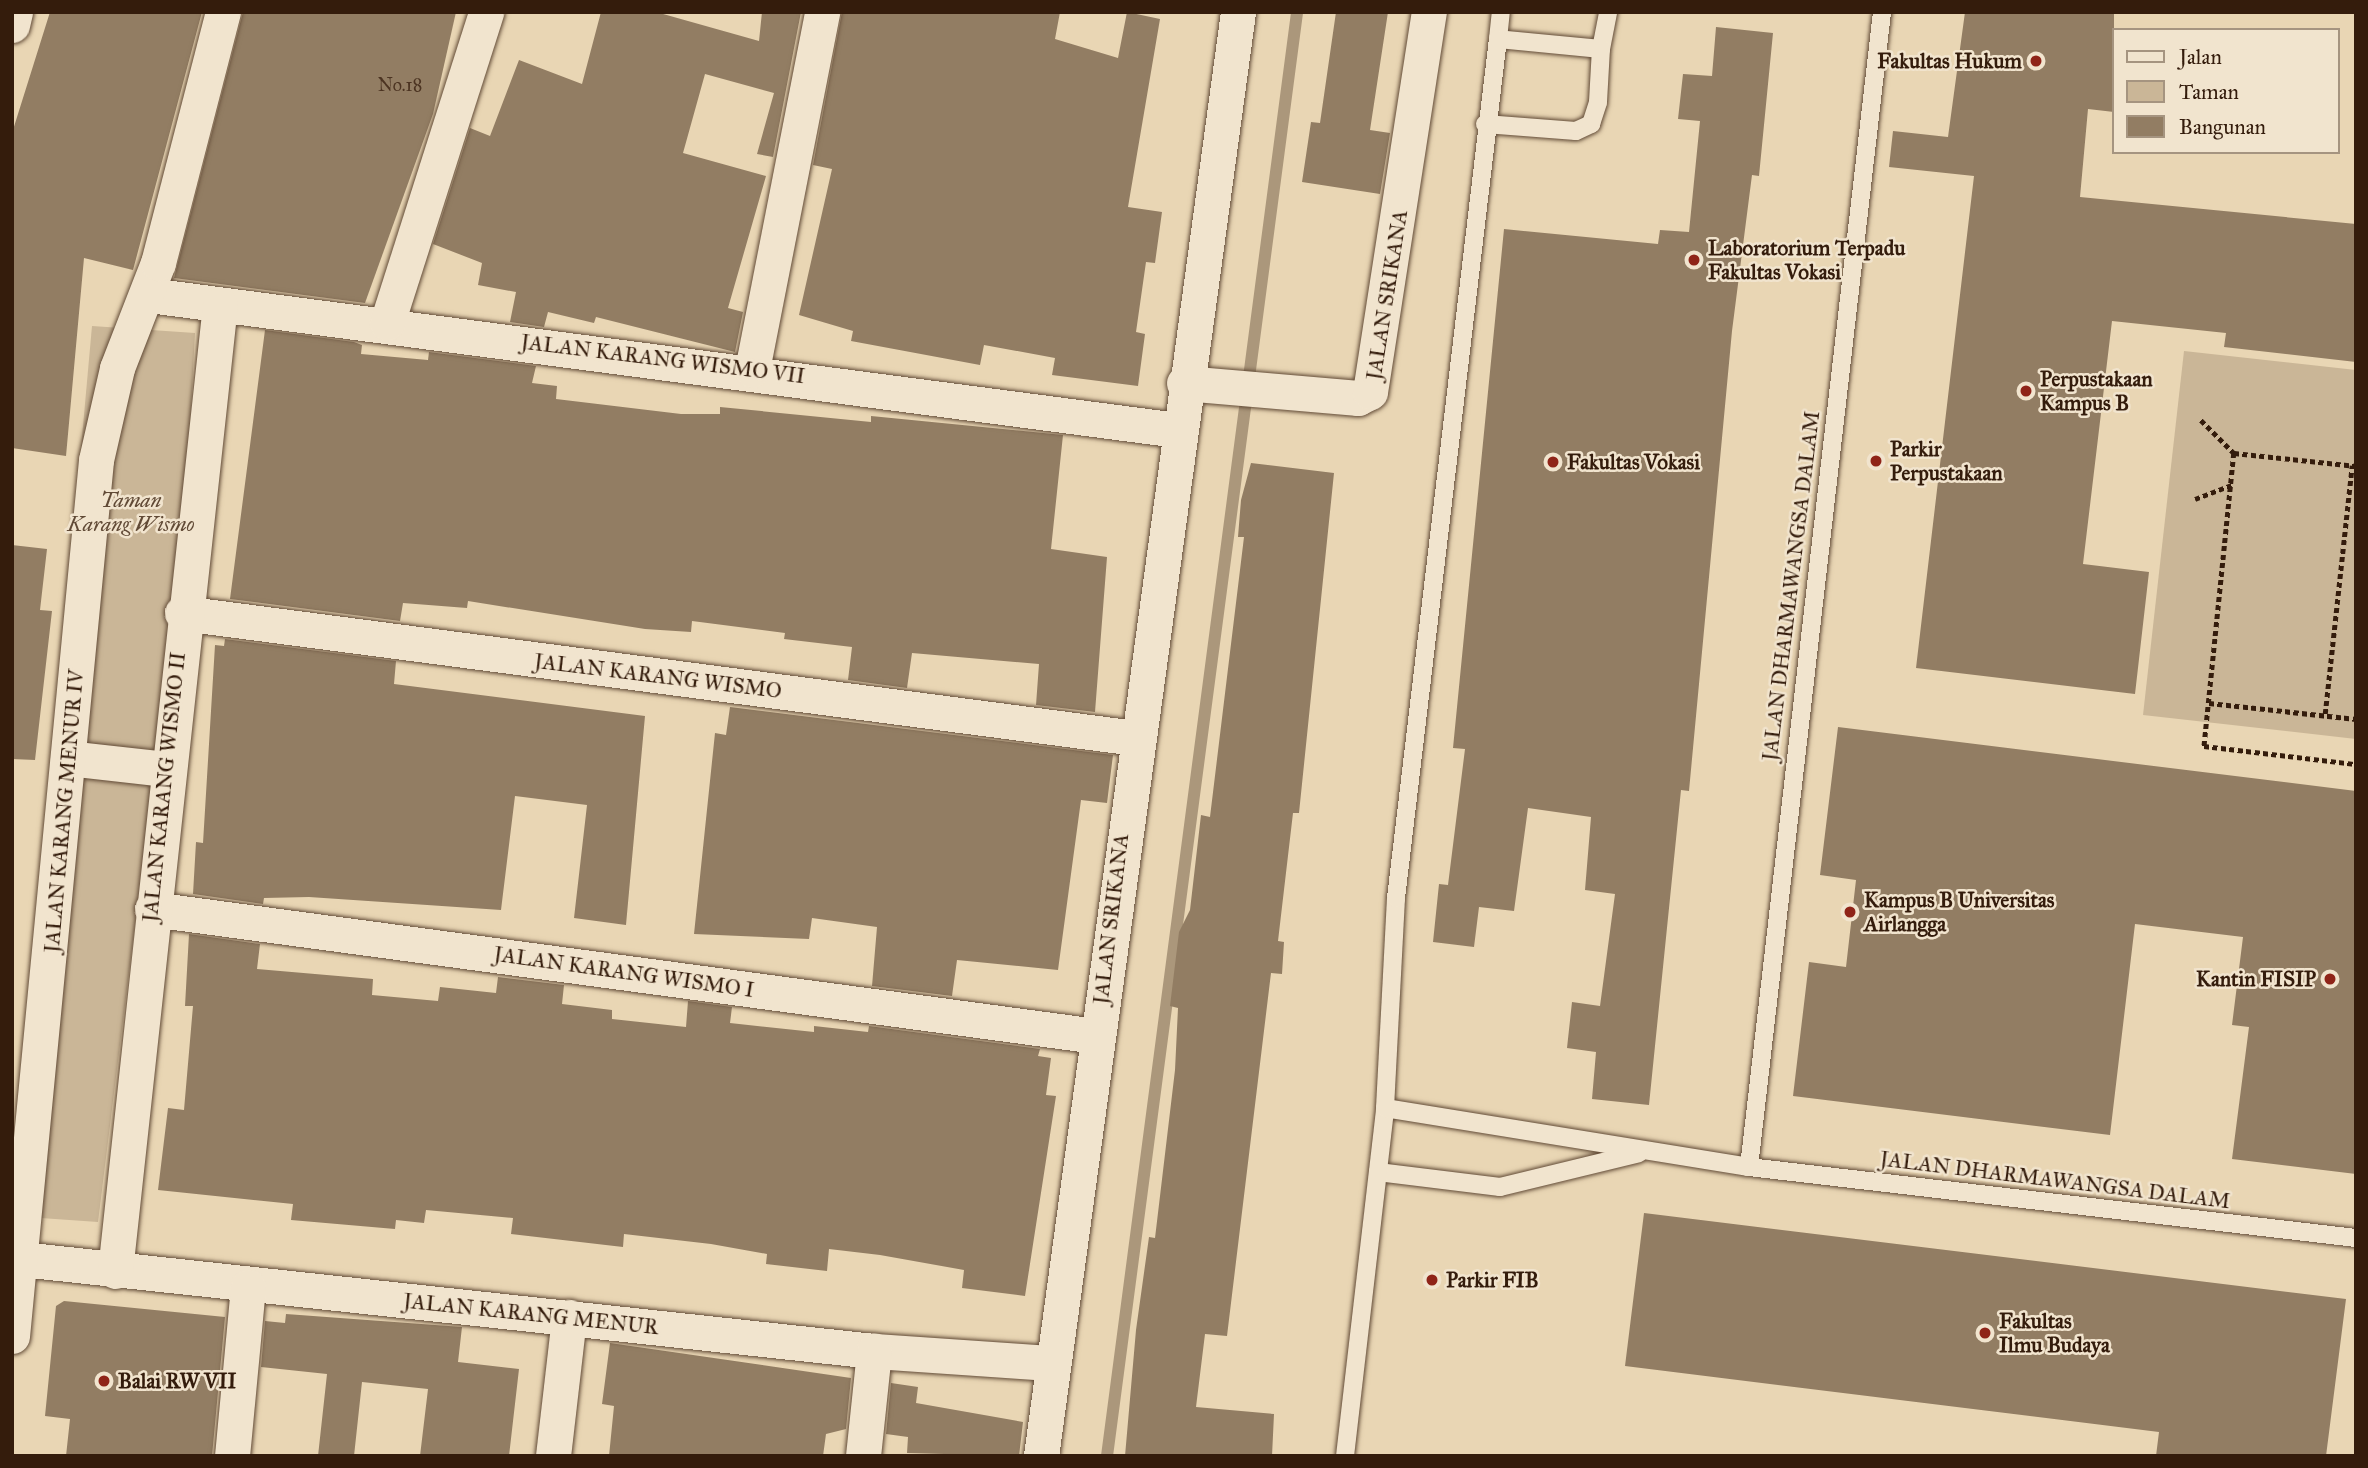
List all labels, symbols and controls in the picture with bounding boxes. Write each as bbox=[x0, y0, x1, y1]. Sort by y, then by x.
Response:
legend bbox=[2112, 28, 2340, 154]
text: Jalan bbox=[2179, 44, 2222, 70]
place label: Fakultas Hukum bbox=[1877, 48, 2022, 74]
marker: Fakultas Hukum bbox=[2028, 53, 2044, 69]
house number: No.18 bbox=[378, 74, 422, 96]
text: Taman bbox=[2179, 79, 2239, 105]
text: Bangunan bbox=[2179, 114, 2266, 140]
street label: JALAN SRIKANA bbox=[1361, 208, 1413, 382]
place label: Laboratorium Terpadu Fakultas Vokasi bbox=[1708, 235, 1905, 285]
marker: Laboratorium Terpadu Fakultas Vokasi bbox=[1686, 252, 1702, 268]
street label: JALAN KARANG WISMO VII bbox=[520, 329, 806, 389]
place label: Perpustakaan Kampus B bbox=[2040, 366, 2153, 416]
marker: Perpustakaan Kampus B bbox=[2018, 383, 2034, 399]
street label: JALAN DHARMAWANGSA DALAM bbox=[1757, 410, 1825, 762]
place label: Parkir Perpustakaan bbox=[1890, 436, 2003, 486]
place label: Fakultas Vokasi bbox=[1567, 449, 1700, 475]
marker: Parkir Perpustakaan bbox=[1868, 453, 1884, 469]
marker: Fakultas Vokasi bbox=[1545, 454, 1561, 470]
park label: Taman Karang Wismo bbox=[68, 487, 194, 537]
street label: JALAN KARANG WISMO bbox=[533, 648, 783, 704]
street label: JALAN KARANG WISMO II bbox=[137, 651, 191, 923]
street label: JALAN KARANG MENUR IV bbox=[39, 668, 89, 954]
street label: JALAN SRIKANA bbox=[1088, 832, 1134, 1006]
place label: Kampus B Universitas Airlangga bbox=[1864, 887, 2054, 937]
marker: Kampus B Universitas Airlangga bbox=[1842, 904, 1858, 920]
street label: JALAN KARANG WISMO I bbox=[492, 941, 756, 1003]
place label: Kantin FISIP bbox=[2196, 966, 2316, 992]
marker: Kantin FISIP bbox=[2322, 971, 2338, 987]
street label: JALAN DHARMAWANGSA DALAM bbox=[1879, 1146, 2231, 1214]
place label: Parkir FIB bbox=[1446, 1267, 1539, 1293]
marker: Parkir FIB bbox=[1424, 1272, 1440, 1288]
street label: JALAN KARANG MENUR bbox=[402, 1288, 660, 1340]
place label: Fakultas Ilmu Budaya bbox=[1999, 1308, 2110, 1358]
marker: Fakultas Ilmu Budaya bbox=[1977, 1325, 1993, 1341]
place label: Balai RW VII bbox=[118, 1368, 237, 1394]
marker: Balai RW VII bbox=[96, 1373, 112, 1389]

